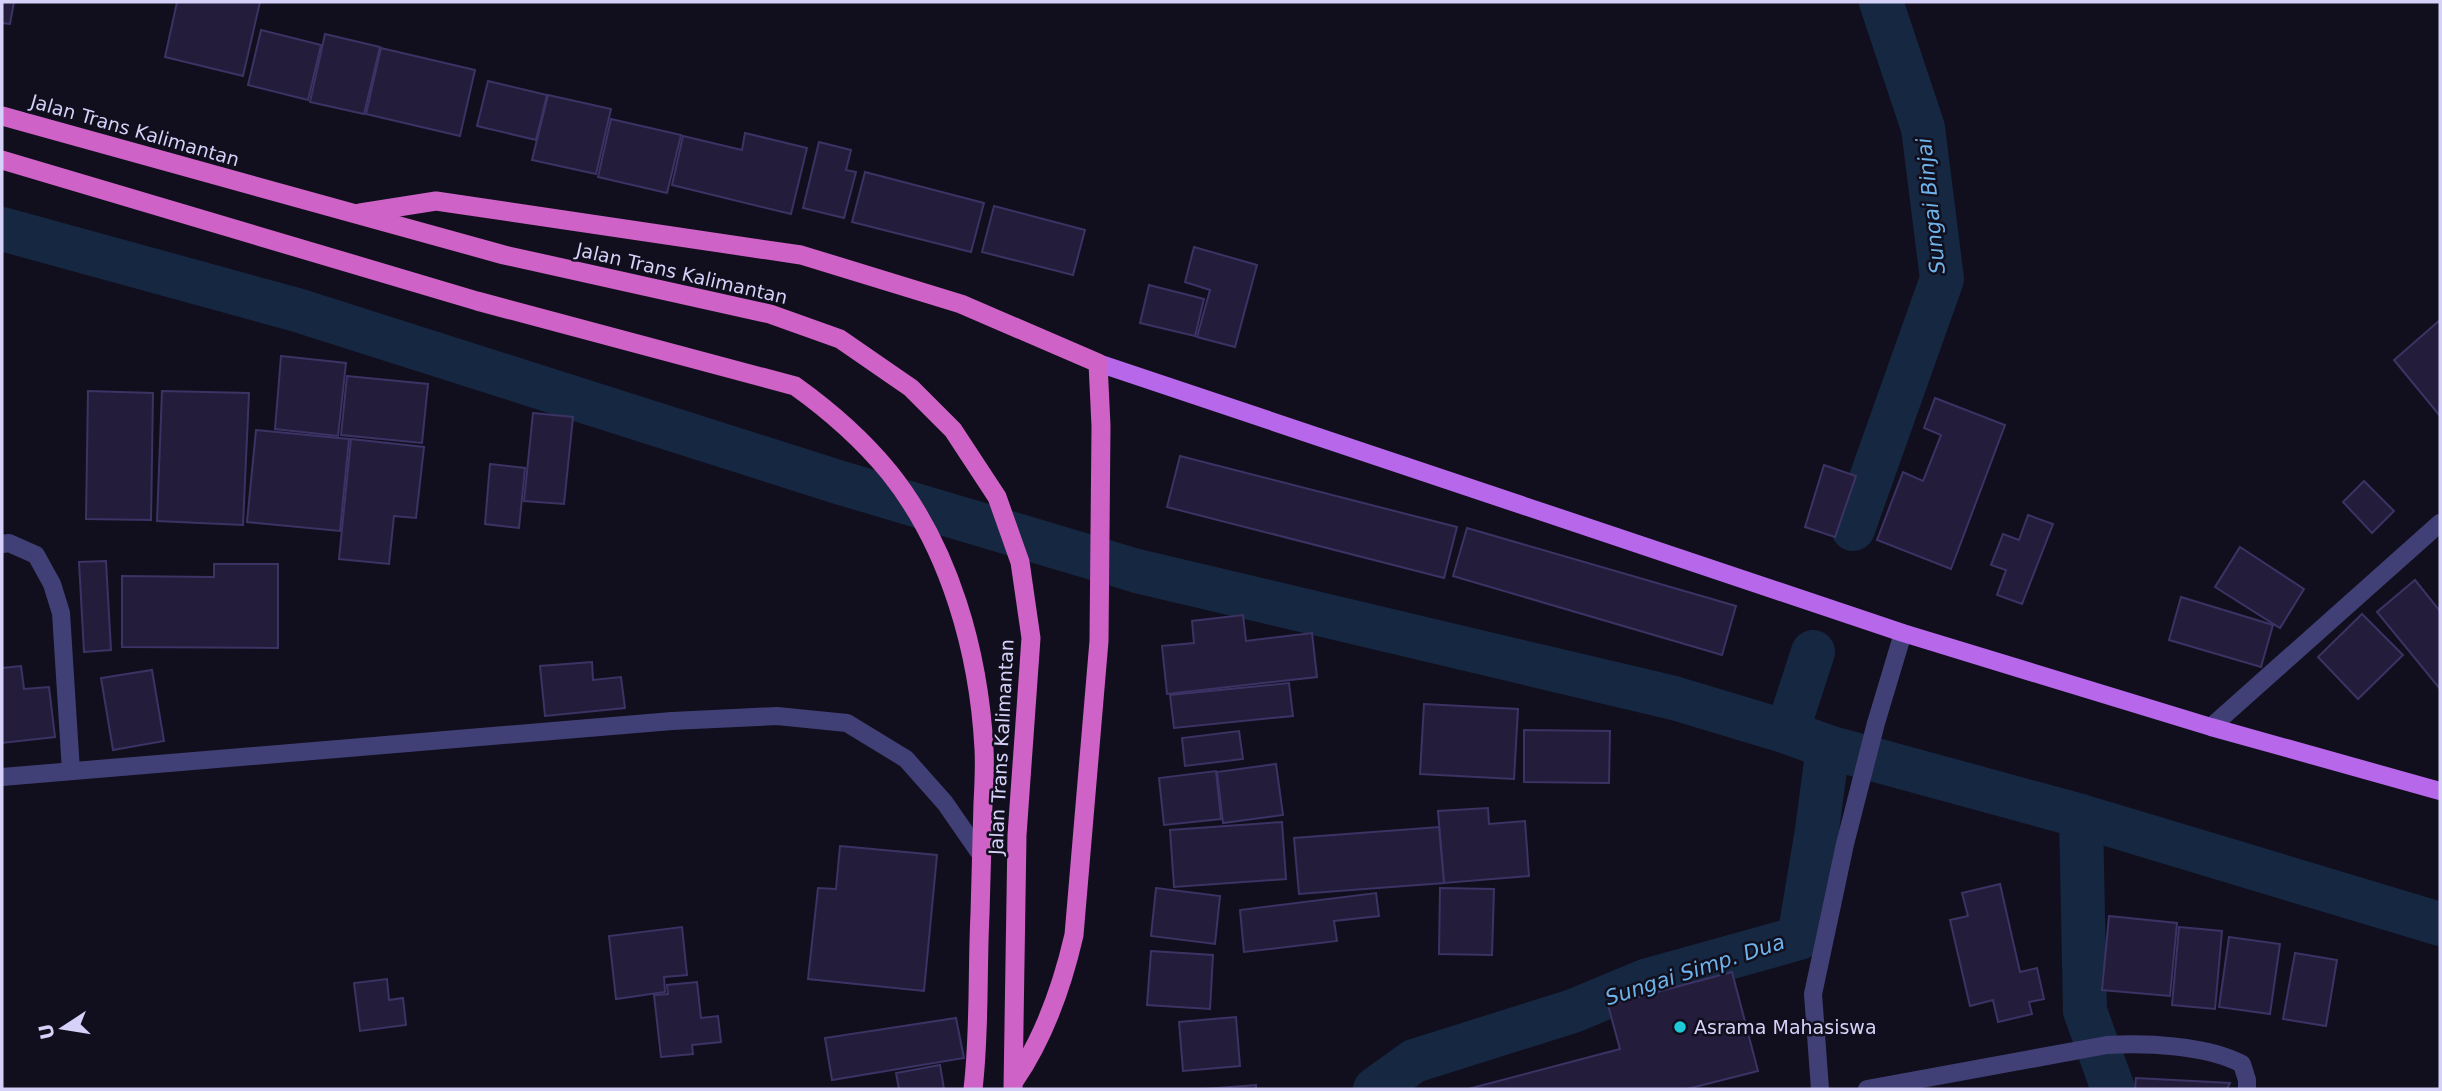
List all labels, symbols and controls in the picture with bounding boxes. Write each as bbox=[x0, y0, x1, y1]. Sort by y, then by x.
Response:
street label: Jalan Trans Kalimantan bbox=[27, 89, 242, 170]
water label: Sungai Binjai bbox=[1912, 137, 1950, 275]
street label: Jalan Trans Kalimantan bbox=[573, 238, 790, 308]
street label: Jalan Trans Kalimantan bbox=[984, 638, 1018, 857]
water label: Sungai Simp. Dua bbox=[1602, 930, 1788, 1010]
north arrow bbox=[28, 993, 98, 1063]
place label: Asrama Mahasiswa bbox=[1694, 1016, 1877, 1038]
marker: Asrama Mahasiswa bbox=[1672, 1019, 1688, 1035]
text: U bbox=[34, 1022, 59, 1041]

